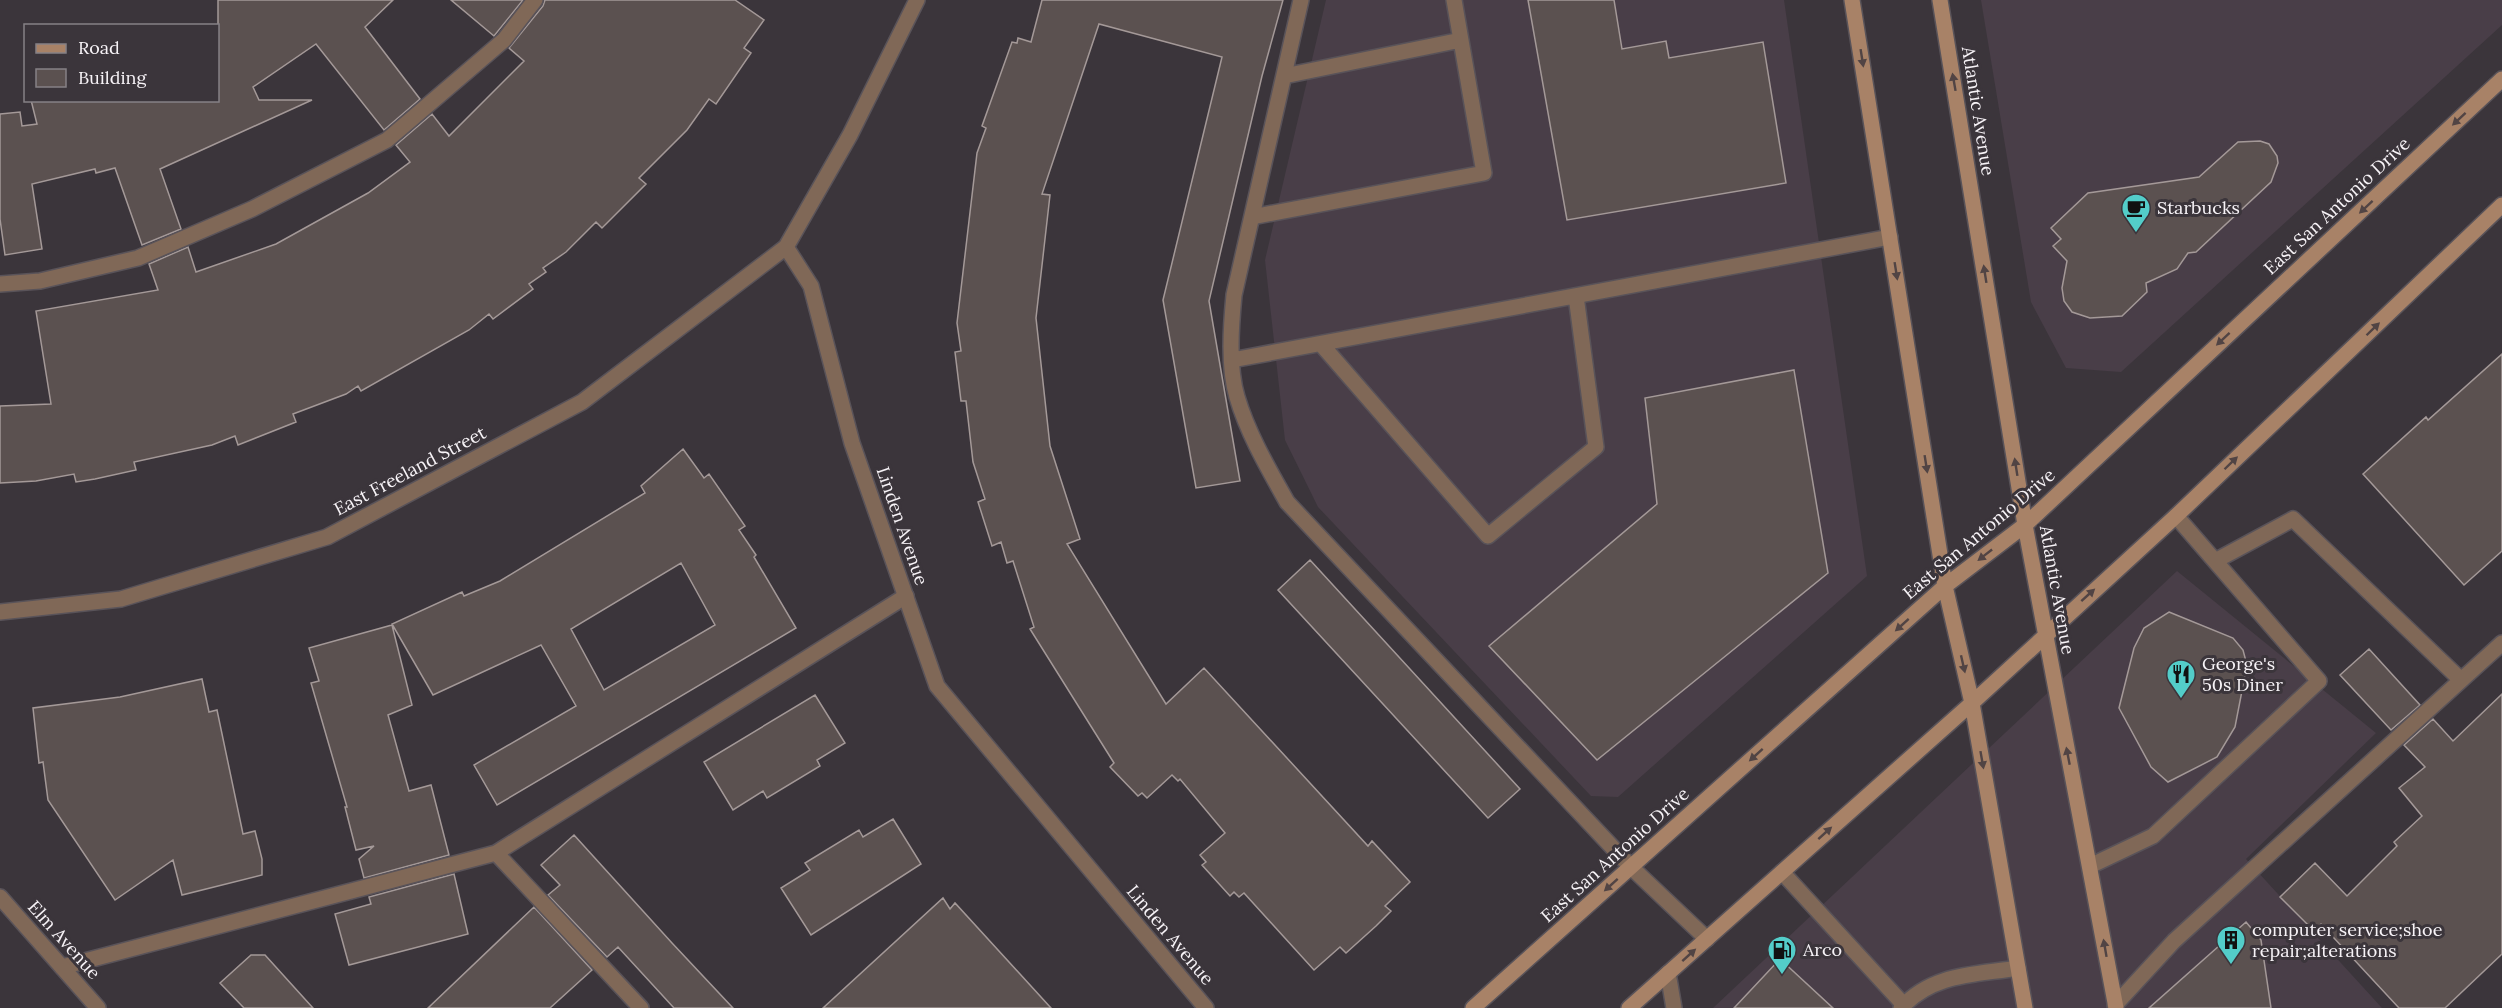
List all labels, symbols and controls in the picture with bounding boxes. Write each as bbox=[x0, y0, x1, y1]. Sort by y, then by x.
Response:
legend bbox=[24, 24, 219, 102]
text: Road bbox=[78, 36, 120, 59]
street label: Atlantic Avenue bbox=[1957, 44, 2000, 177]
one-way arrow bbox=[1857, 48, 1866, 67]
text: Building bbox=[78, 66, 148, 89]
one-way arrow bbox=[1949, 72, 1958, 91]
one-way arrow bbox=[2452, 112, 2467, 126]
street label: East San Antonio Drive bbox=[2259, 132, 2415, 279]
cafe icon: Starbucks bbox=[2120, 192, 2152, 234]
place label: Starbucks bbox=[2157, 196, 2240, 219]
one-way arrow bbox=[2359, 199, 2373, 213]
one-way arrow bbox=[1891, 262, 1900, 281]
one-way arrow bbox=[1981, 265, 1990, 284]
one-way arrow bbox=[2365, 322, 2379, 336]
one-way arrow bbox=[2217, 332, 2231, 346]
street label: East Freeland Street bbox=[330, 421, 490, 520]
one-way arrow bbox=[1922, 454, 1931, 473]
one-way arrow bbox=[2224, 456, 2239, 470]
one-way arrow bbox=[2011, 457, 2020, 476]
street label: East San Antonio Drive bbox=[1898, 463, 2060, 604]
street label: Linden Avenue bbox=[871, 464, 934, 588]
street label: Atlantic Avenue bbox=[2035, 523, 2080, 656]
one-way arrow bbox=[1978, 549, 1993, 561]
one-way arrow bbox=[2080, 589, 2095, 602]
one-way arrow bbox=[1895, 618, 1910, 631]
place label: George's 50s Diner bbox=[2202, 652, 2283, 696]
one-way arrow bbox=[1959, 654, 1968, 673]
restaurant icon: George's 50s Diner bbox=[2165, 658, 2197, 700]
one-way arrow bbox=[2063, 747, 2072, 766]
one-way arrow bbox=[1749, 748, 1764, 762]
one-way arrow bbox=[1978, 751, 1987, 770]
street label: East San Antonio Drive bbox=[1536, 782, 1694, 927]
one-way arrow bbox=[1818, 826, 1833, 840]
one-way arrow bbox=[1604, 878, 1619, 891]
street label: Linden Avenue bbox=[1122, 880, 1219, 990]
street label: Elm Avenue bbox=[23, 896, 106, 984]
place label: computer service;shoe repair;alterations bbox=[2252, 918, 2443, 962]
building icon: computer service;shoe repair;alterations bbox=[2215, 924, 2247, 966]
fuel station icon: Arco bbox=[1766, 934, 1798, 976]
place label: Arco bbox=[1802, 938, 1842, 961]
one-way arrow bbox=[2100, 938, 2109, 957]
one-way arrow bbox=[1681, 948, 1696, 962]

